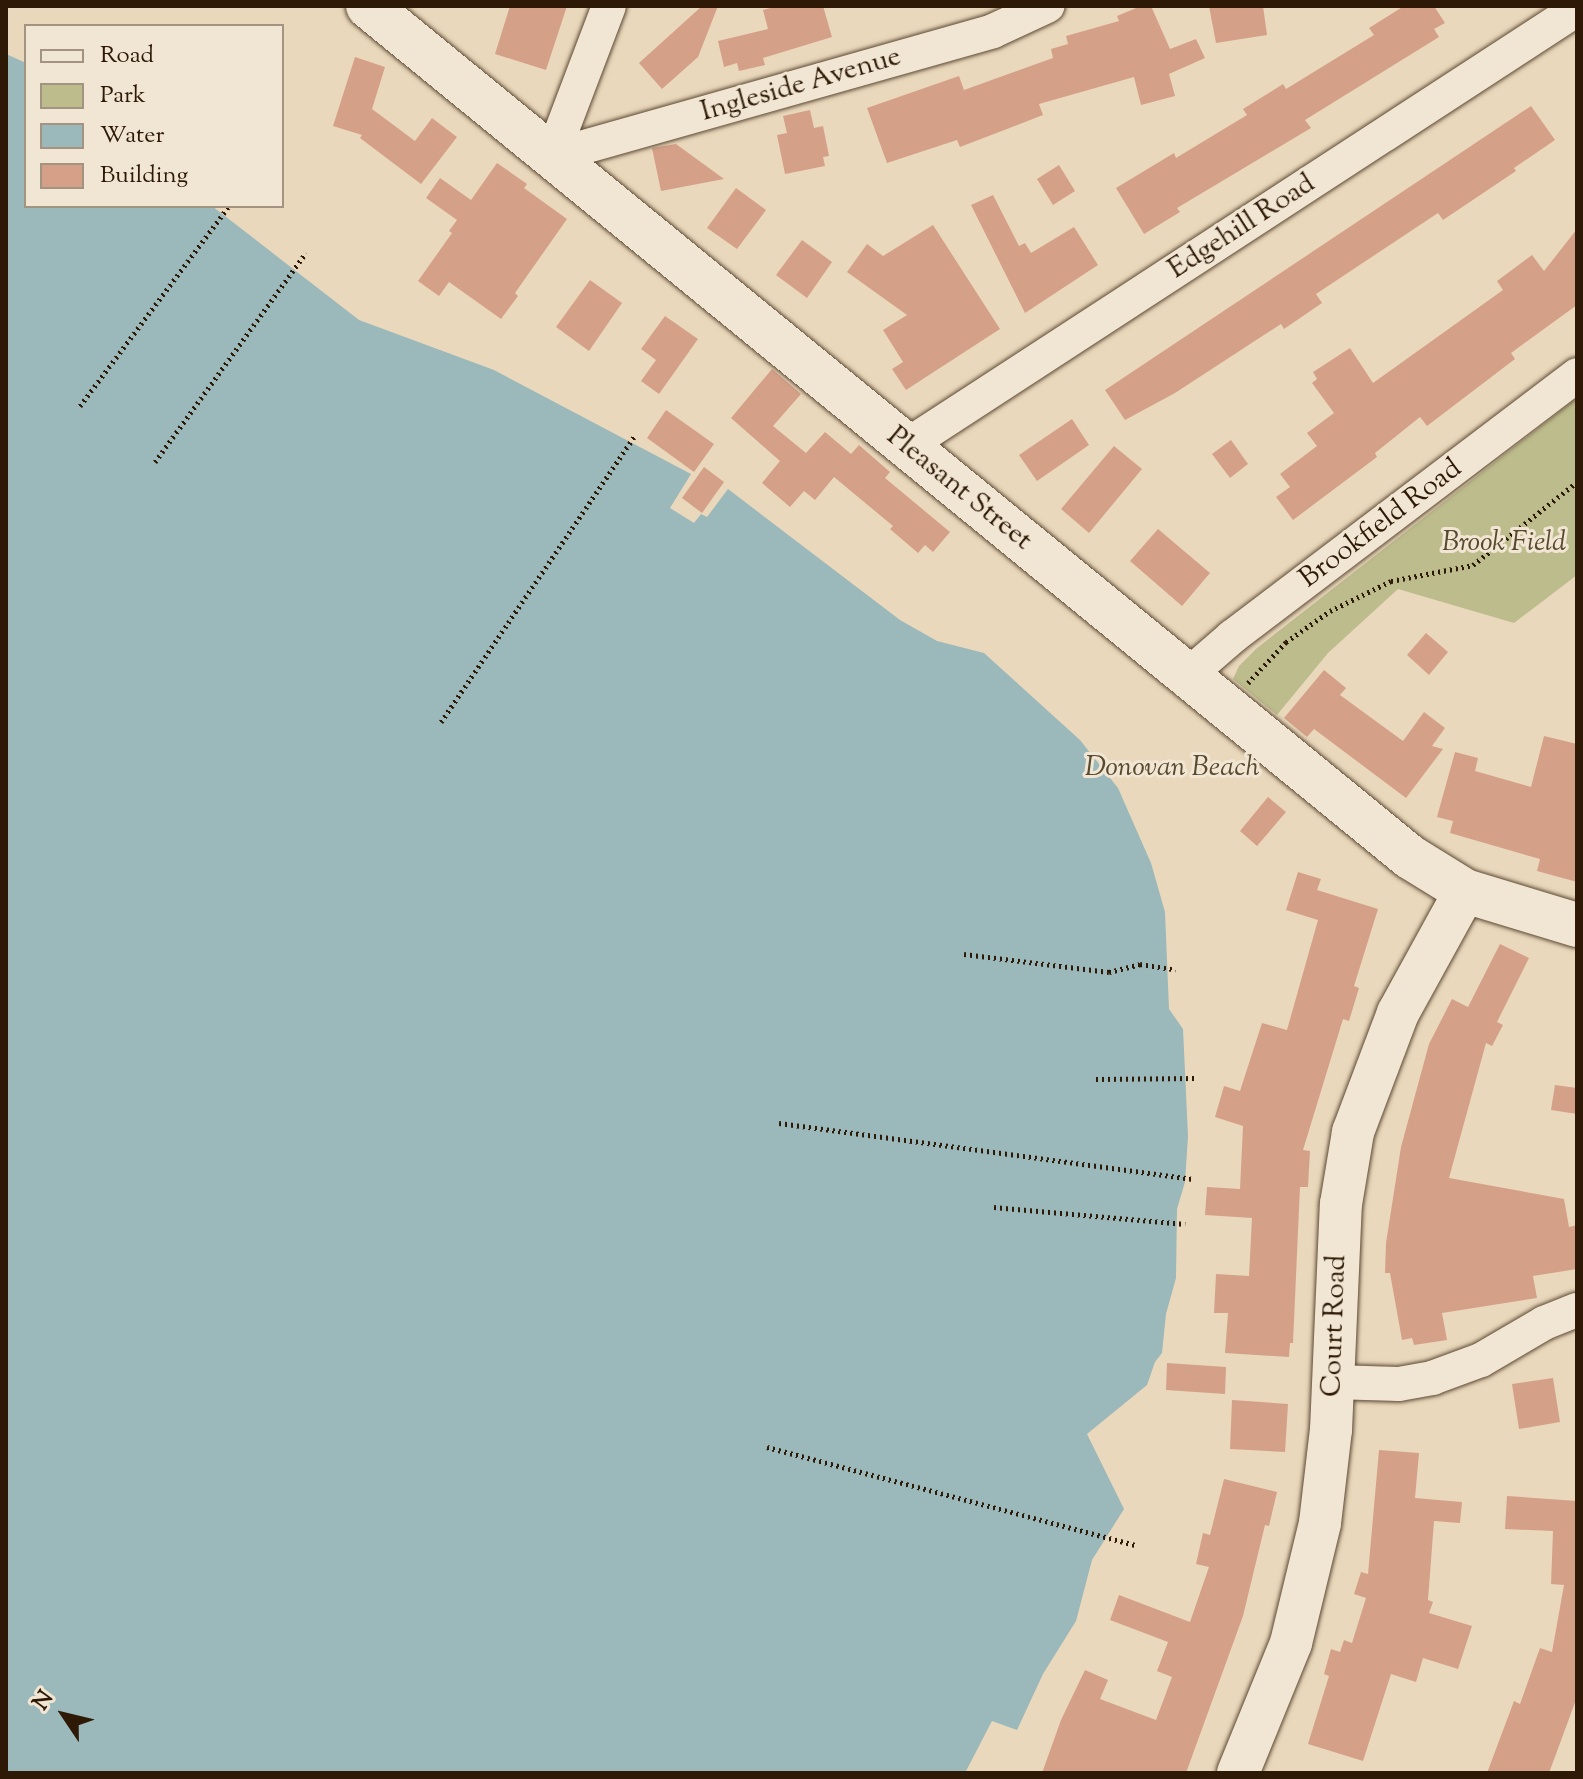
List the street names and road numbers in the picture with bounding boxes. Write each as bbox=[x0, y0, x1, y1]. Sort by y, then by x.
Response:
street label: Ingleside Avenue bbox=[697, 40, 905, 130]
street label: Edgehill Road bbox=[1162, 167, 1322, 287]
street label: Pleasant Street bbox=[880, 420, 1038, 558]
street label: Brookfield Road bbox=[1293, 452, 1469, 596]
street label: Court Road bbox=[1316, 1254, 1354, 1398]

